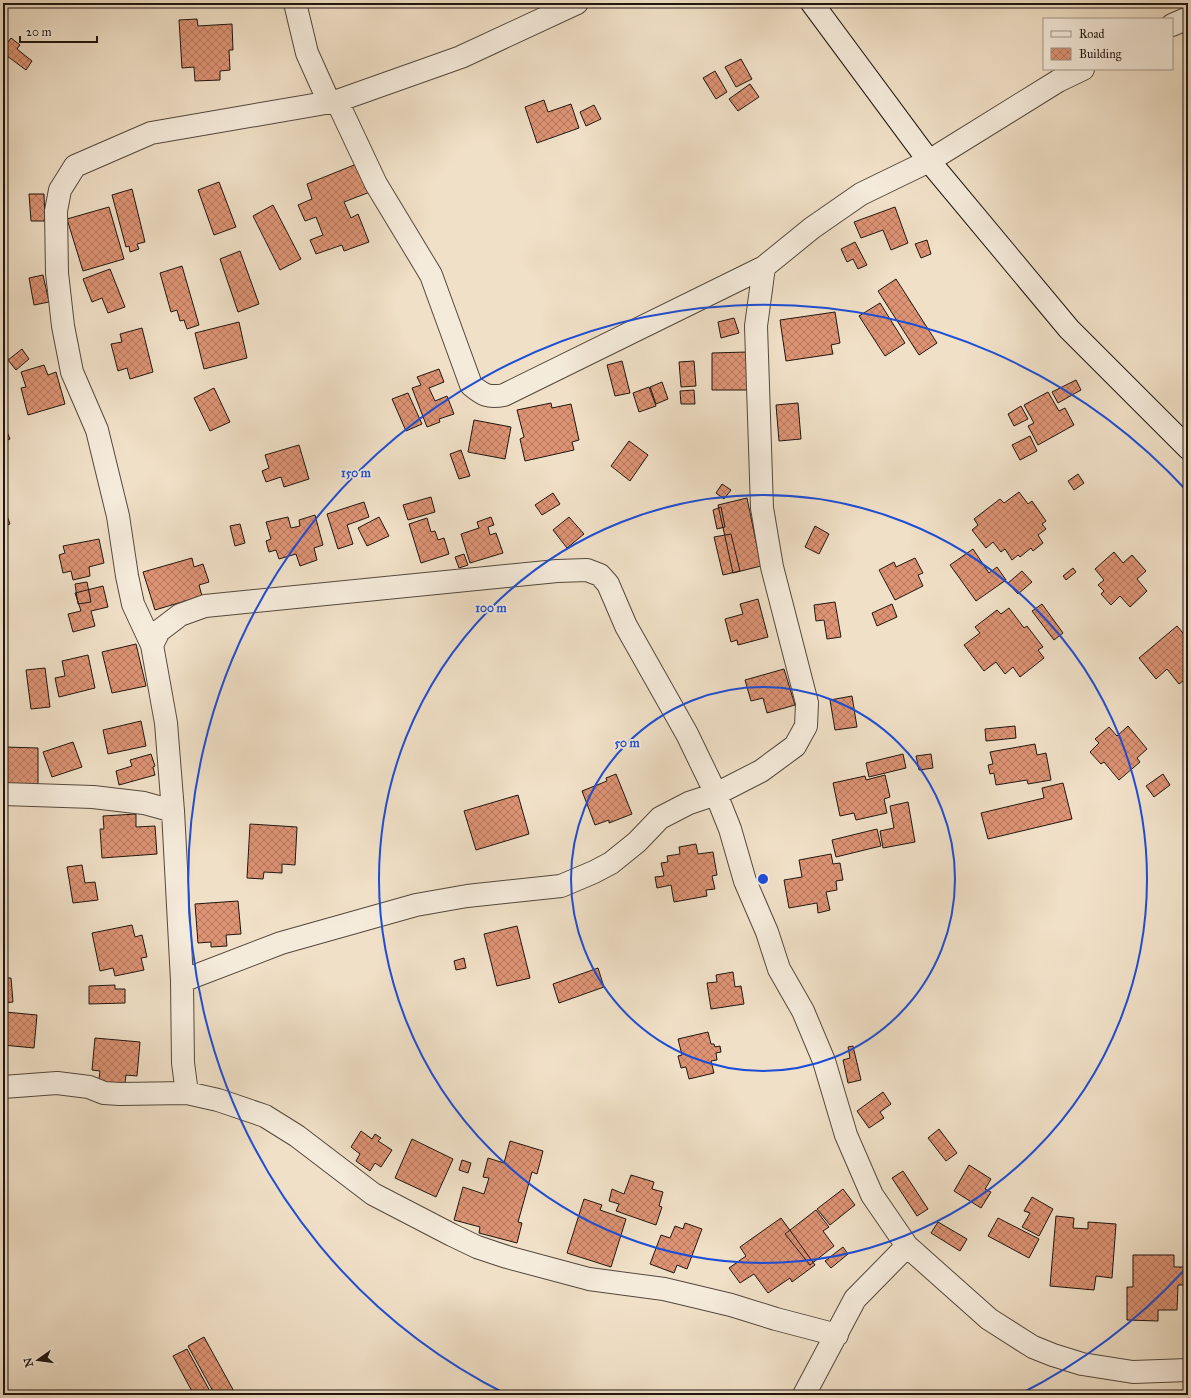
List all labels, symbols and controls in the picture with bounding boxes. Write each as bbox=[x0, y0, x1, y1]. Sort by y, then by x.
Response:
scale bar bbox=[20, 18, 97, 44]
legend bbox=[1043, 18, 1173, 70]
text: 20 m bbox=[26, 25, 52, 39]
text: Road bbox=[1079, 27, 1105, 41]
text: Building bbox=[1079, 47, 1122, 62]
text: 150 m bbox=[341, 466, 372, 480]
text: 100 m bbox=[475, 601, 508, 615]
text: 50 m bbox=[614, 736, 641, 750]
centre of rings bbox=[756, 872, 770, 886]
north arrow bbox=[18, 1340, 58, 1380]
text: N bbox=[21, 1356, 36, 1368]

